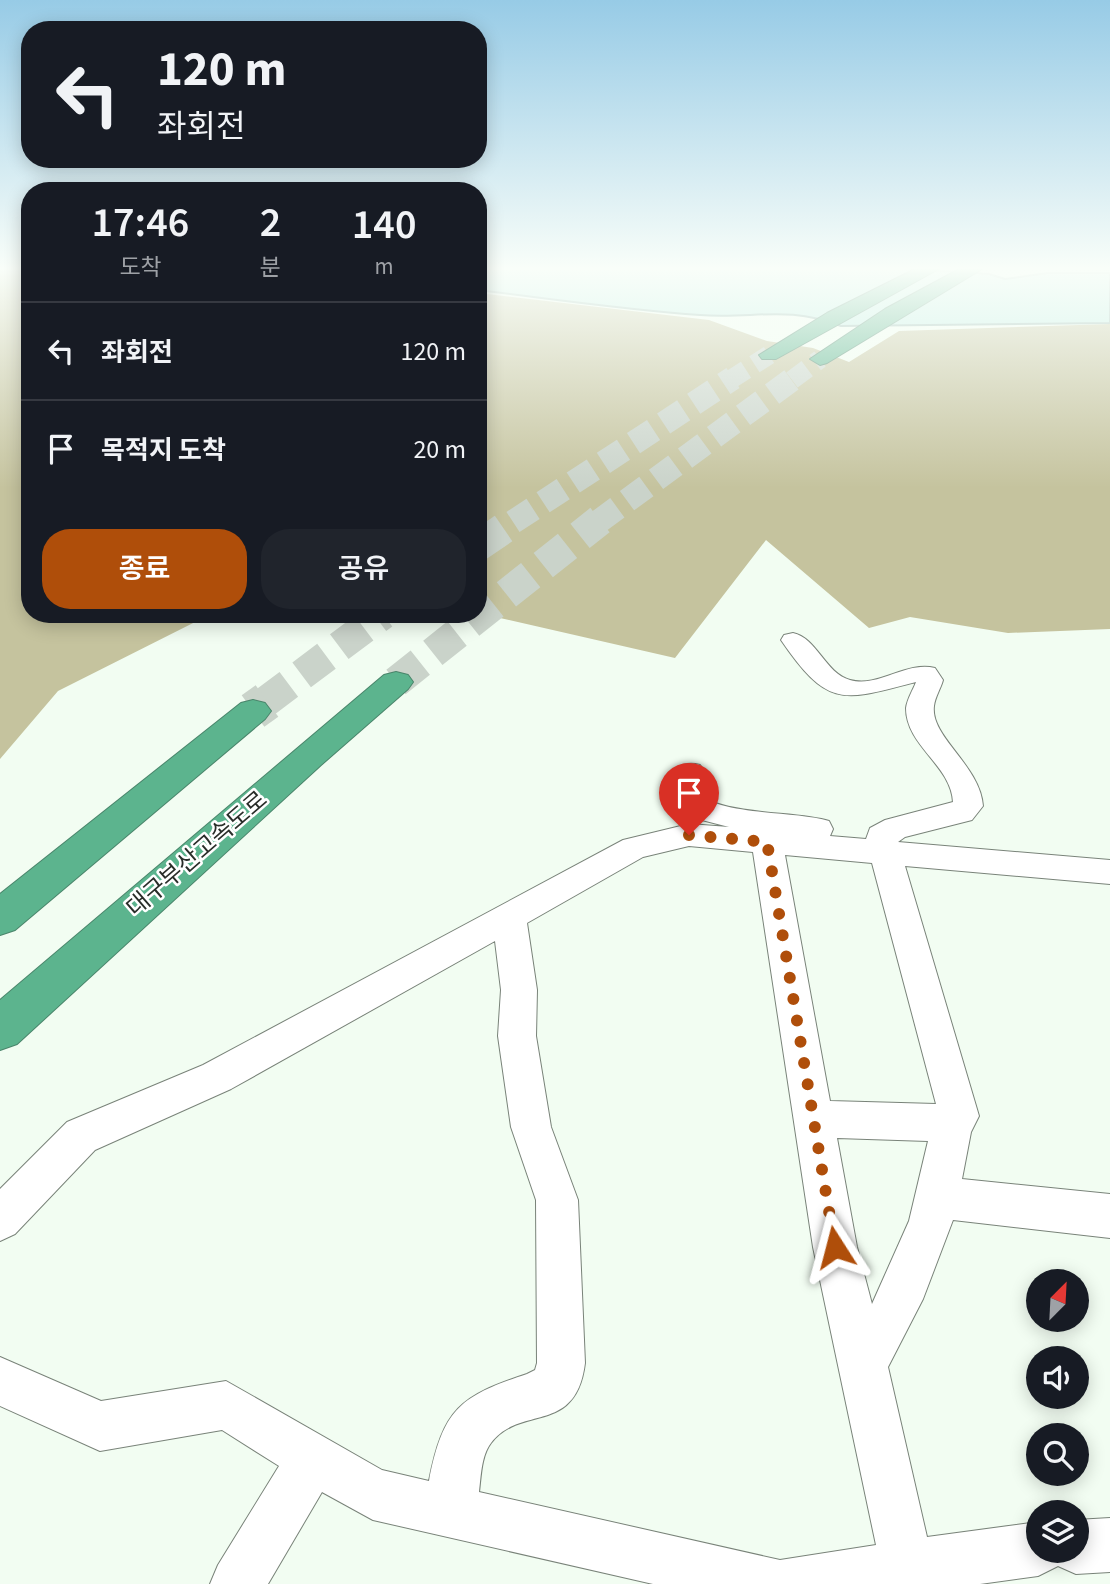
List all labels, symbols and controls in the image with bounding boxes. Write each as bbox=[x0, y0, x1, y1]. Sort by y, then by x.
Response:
text: 120 m bbox=[157, 35, 286, 105]
icon: left bbox=[42, 49, 133, 140]
text: 좌회전 bbox=[157, 104, 245, 150]
text: 17:46 bbox=[92, 193, 189, 253]
text: 2 bbox=[260, 193, 281, 253]
text: 140 bbox=[352, 195, 416, 255]
text: m bbox=[375, 250, 394, 283]
text: 도착 bbox=[119, 251, 162, 284]
text: 분 bbox=[260, 251, 281, 284]
icon: left bbox=[42, 332, 80, 370]
text: 120 m bbox=[400, 333, 466, 370]
text: 좌회전 bbox=[101, 334, 173, 371]
icon: arrive bbox=[42, 430, 80, 468]
text: 20 m bbox=[413, 431, 466, 468]
text: 목적지 도착 bbox=[101, 432, 226, 469]
button: 종료 bbox=[42, 529, 247, 609]
button: 공유 bbox=[261, 529, 466, 609]
pin bbox=[659, 763, 719, 835]
icon: arrive bbox=[670, 774, 708, 812]
street label: 대구부산고속도로 bbox=[119, 783, 275, 925]
position arrow bbox=[798, 1210, 872, 1284]
north arrow bbox=[1026, 1269, 1088, 1332]
map controls bbox=[1026, 1269, 1089, 1563]
button: sound bbox=[1026, 1346, 1089, 1409]
button: search bbox=[1026, 1423, 1089, 1486]
button: layers bbox=[1026, 1500, 1089, 1563]

